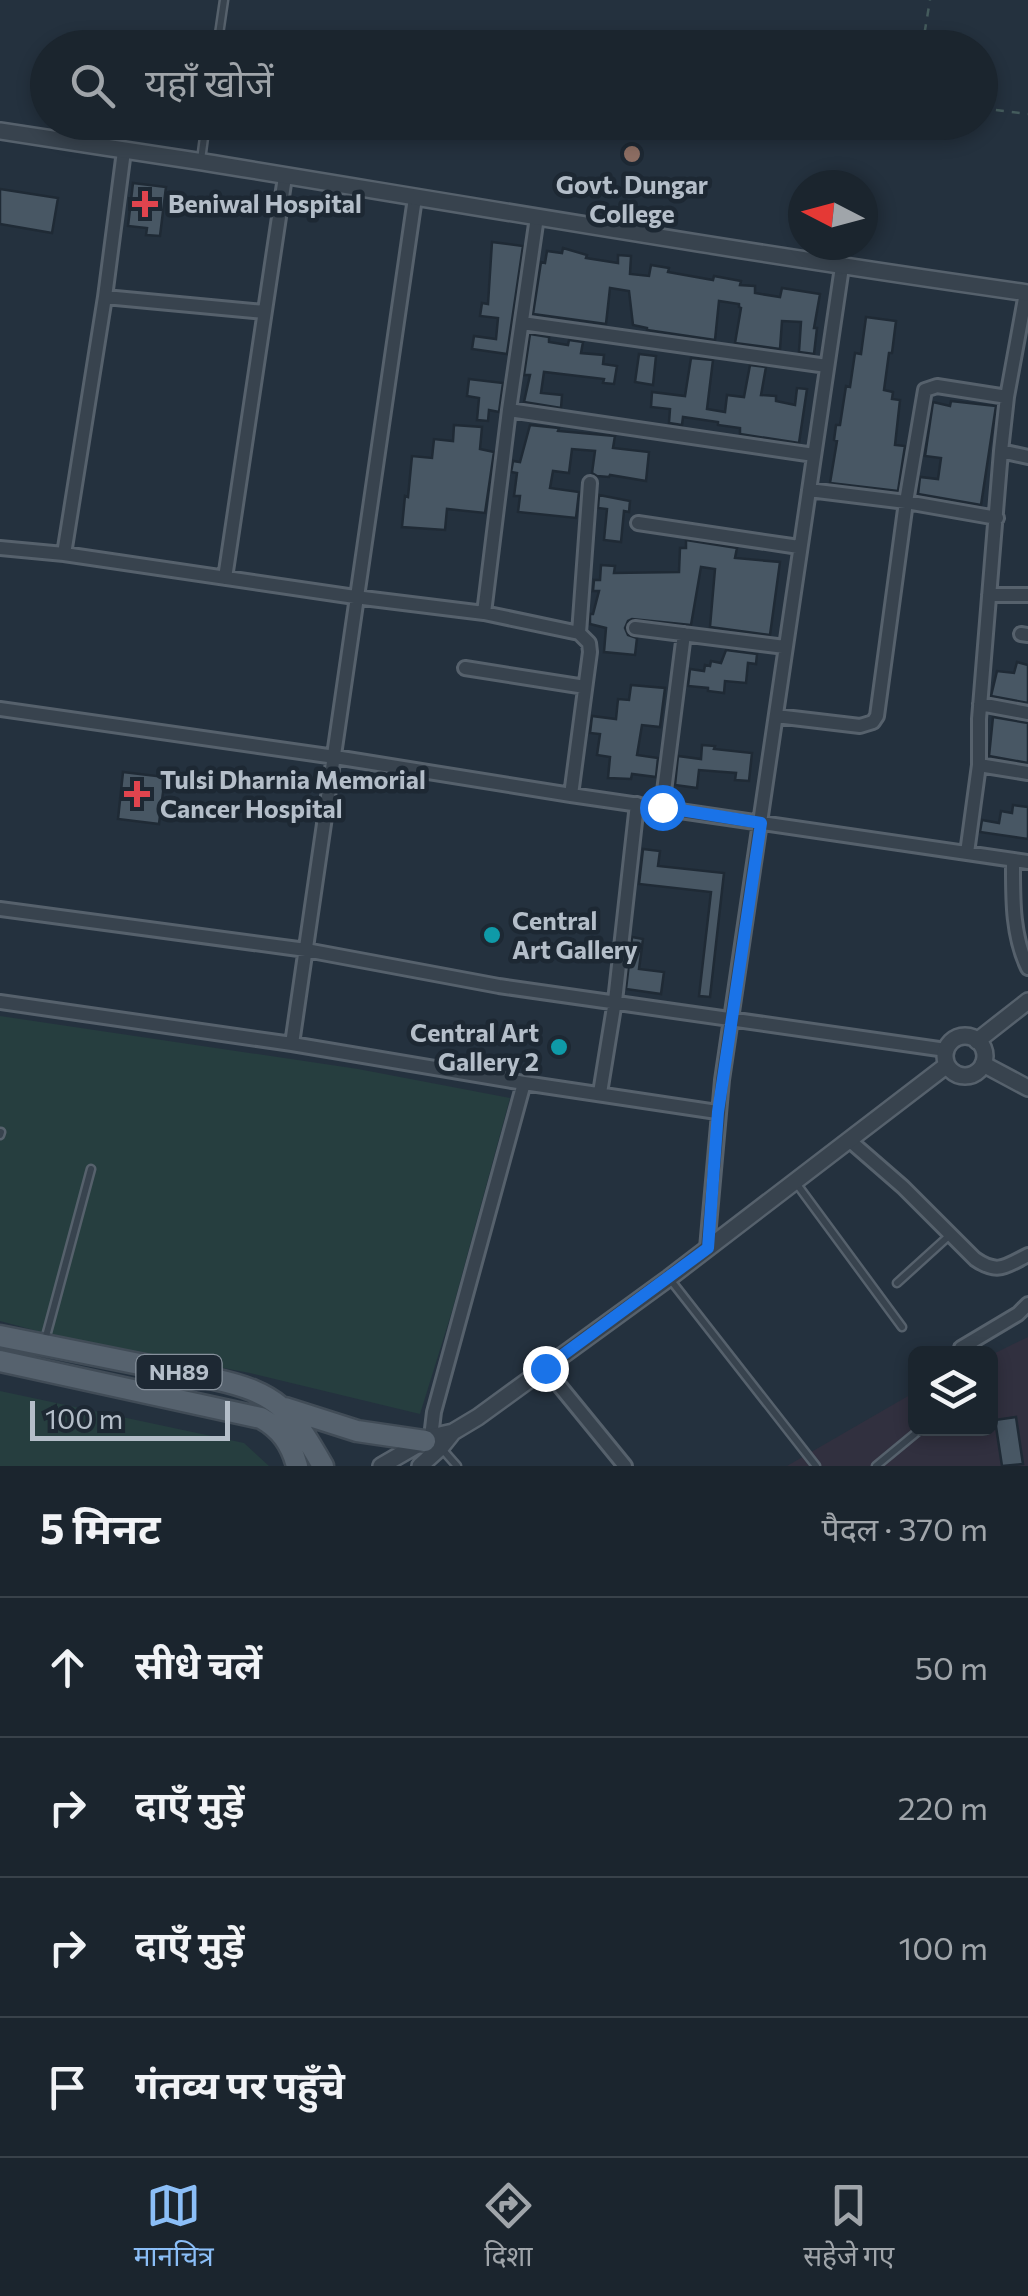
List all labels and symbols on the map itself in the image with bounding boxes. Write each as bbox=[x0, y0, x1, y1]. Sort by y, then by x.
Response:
marker: Govt. Dungar College bbox=[621, 143, 643, 165]
place label: Govt. Dungar College bbox=[556, 169, 708, 228]
north arrow bbox=[788, 170, 878, 260]
place label: Beniwal Hospital bbox=[168, 188, 362, 218]
marker: Beniwal Hospital bbox=[132, 191, 158, 217]
place label: Tulsi Dharnia Memorial Cancer Hospital bbox=[160, 764, 426, 823]
marker: Tulsi Dharnia Memorial Cancer Hospital bbox=[124, 781, 150, 807]
route start bbox=[640, 785, 686, 831]
place label: Central Art Gallery bbox=[512, 905, 638, 964]
marker: Central Art Gallery bbox=[481, 924, 503, 946]
place label: Central Art Gallery 2 bbox=[410, 1017, 539, 1076]
marker: Central Art Gallery 2 bbox=[548, 1036, 570, 1058]
route end bbox=[523, 1346, 569, 1392]
road number: NH89 bbox=[136, 1355, 222, 1389]
scale bar bbox=[30, 1396, 230, 1440]

